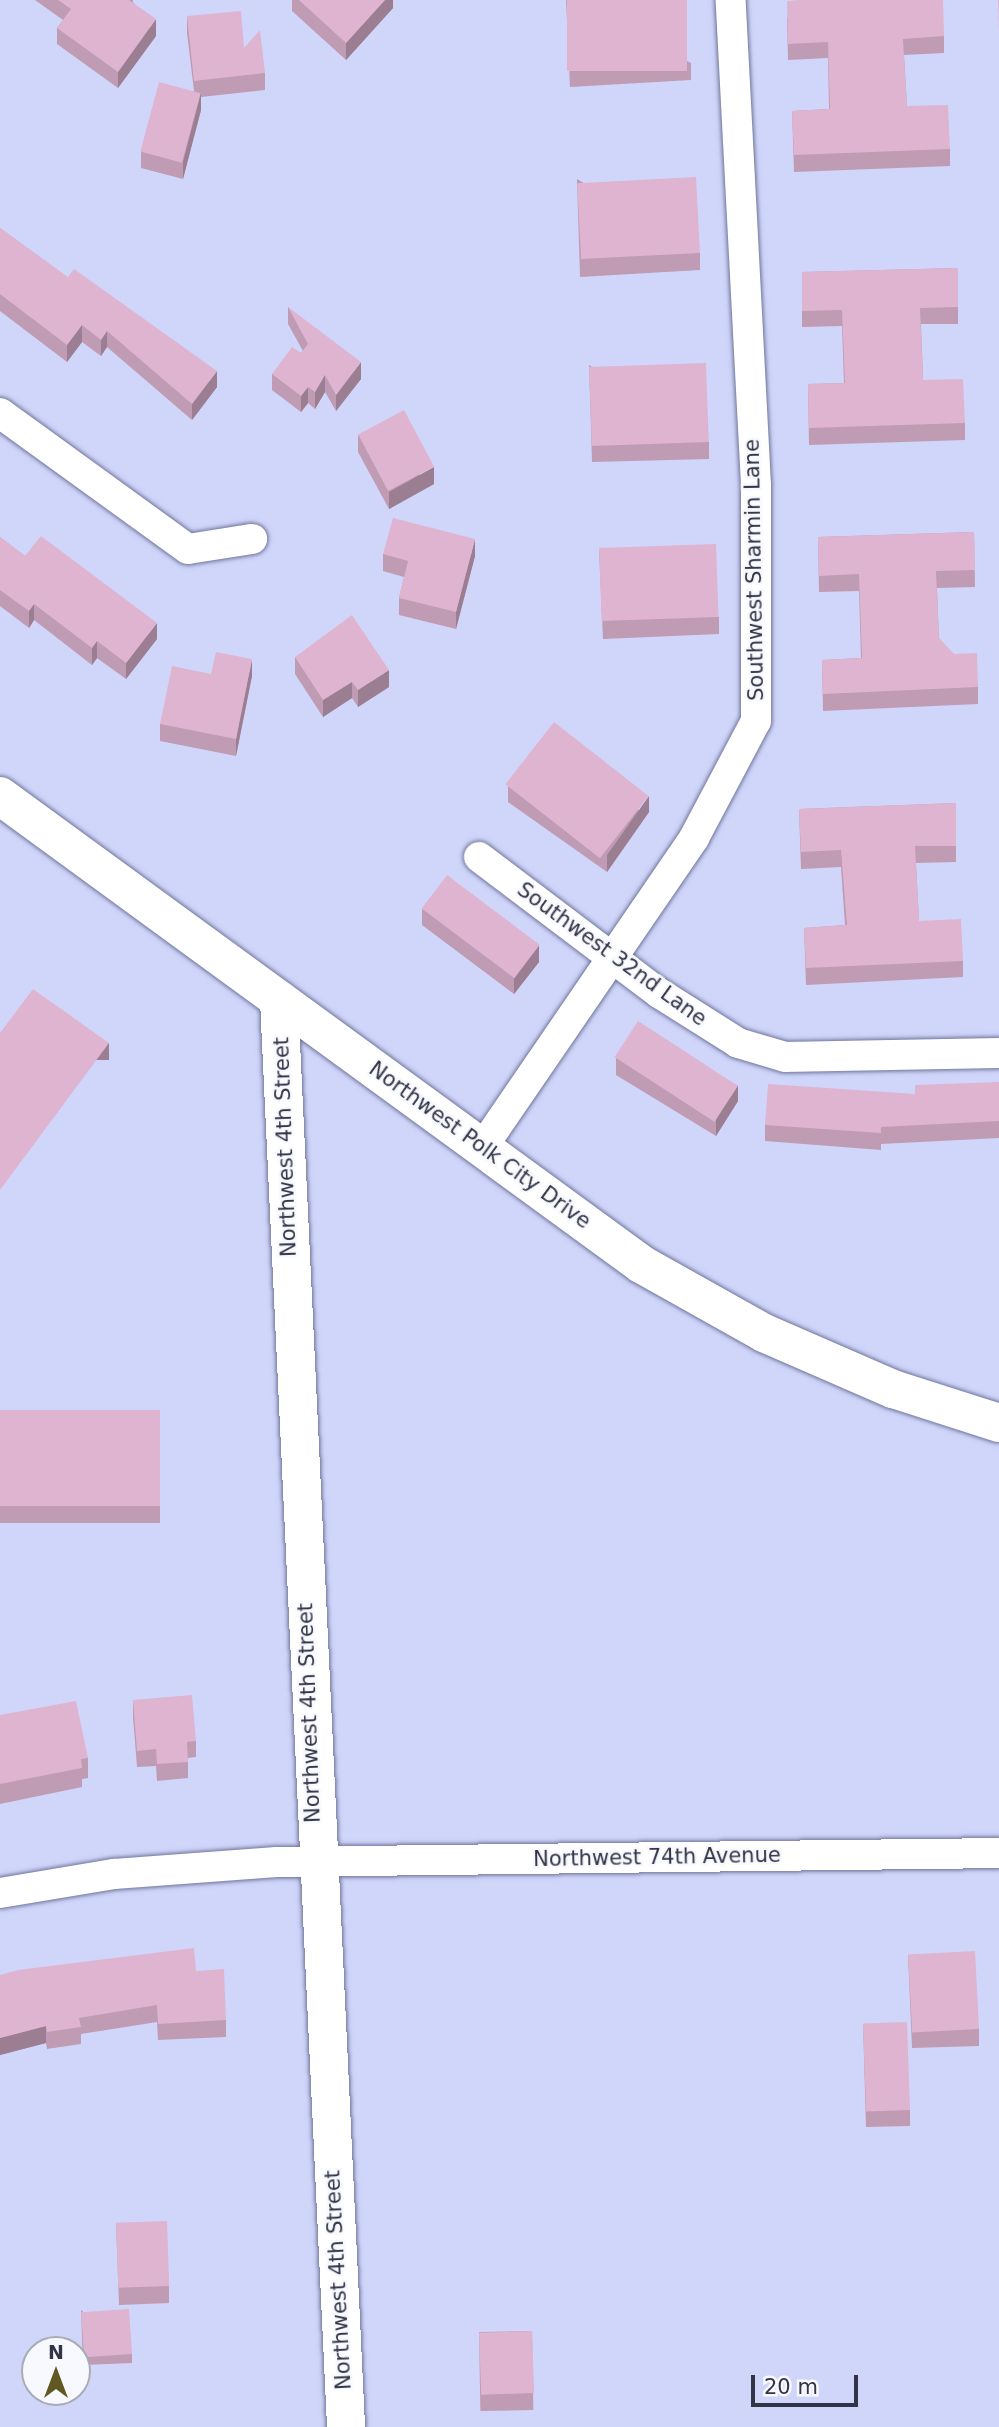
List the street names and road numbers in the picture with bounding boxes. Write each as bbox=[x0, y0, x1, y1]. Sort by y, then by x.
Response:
street label: Southwest Sharmin Lane bbox=[739, 439, 769, 701]
street label: Southwest 32nd Lane bbox=[512, 877, 712, 1031]
street label: Northwest 4th Street bbox=[269, 1037, 301, 1257]
street label: Northwest Polk City Drive bbox=[364, 1056, 596, 1234]
street label: Northwest 4th Street bbox=[293, 1603, 325, 1823]
street label: Northwest 74th Avenue bbox=[533, 1842, 781, 1872]
street label: Northwest 4th Street bbox=[320, 2169, 356, 2391]

